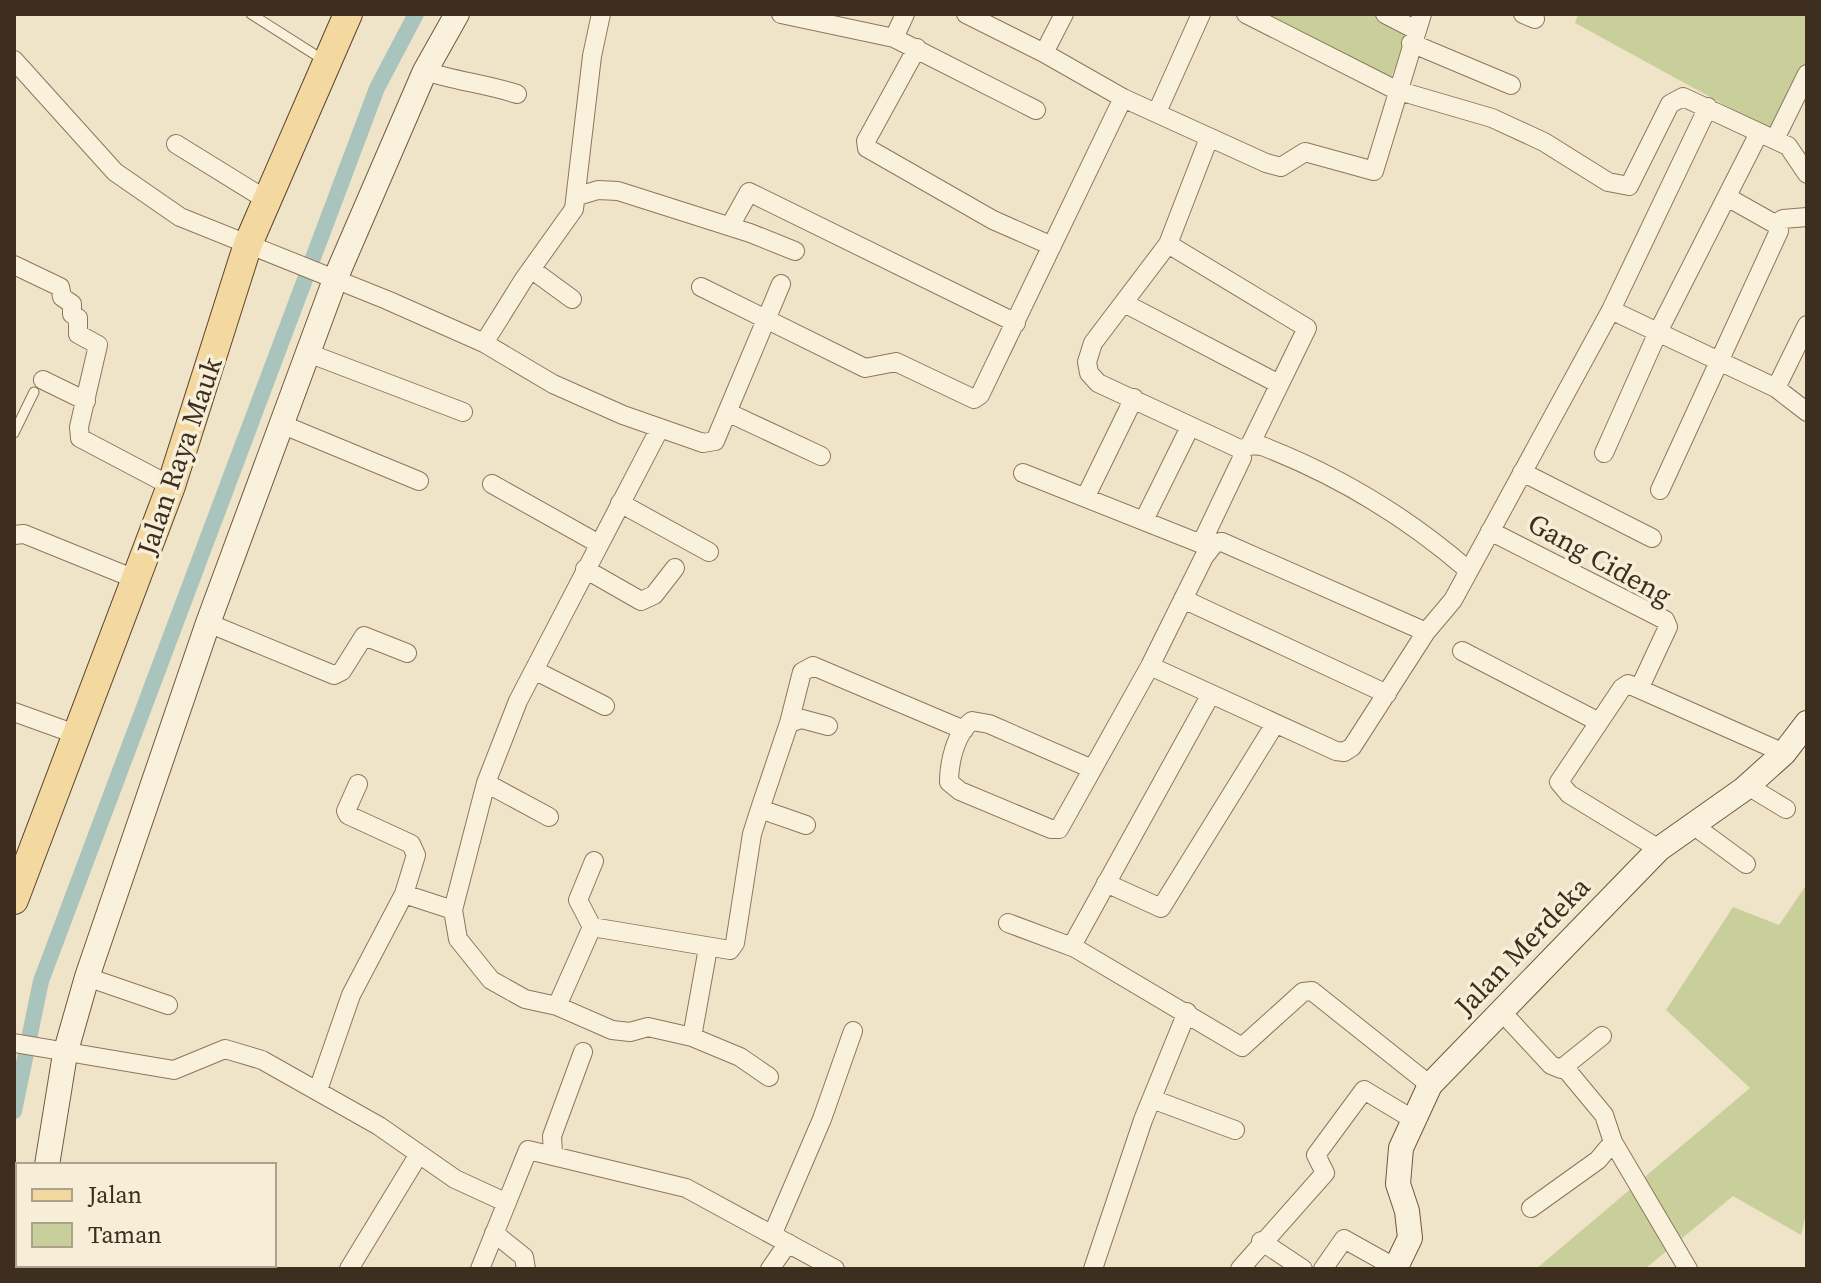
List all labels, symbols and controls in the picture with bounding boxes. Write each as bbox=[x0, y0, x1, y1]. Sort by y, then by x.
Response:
street label: Jalan Raya Mauk bbox=[127, 351, 231, 561]
street label: Gang Cideng bbox=[1521, 504, 1679, 614]
street label: Jalan Merdeka bbox=[1445, 868, 1599, 1025]
legend bbox=[16, 1163, 276, 1267]
text: Jalan bbox=[87, 1178, 142, 1211]
text: Taman bbox=[88, 1218, 162, 1251]

